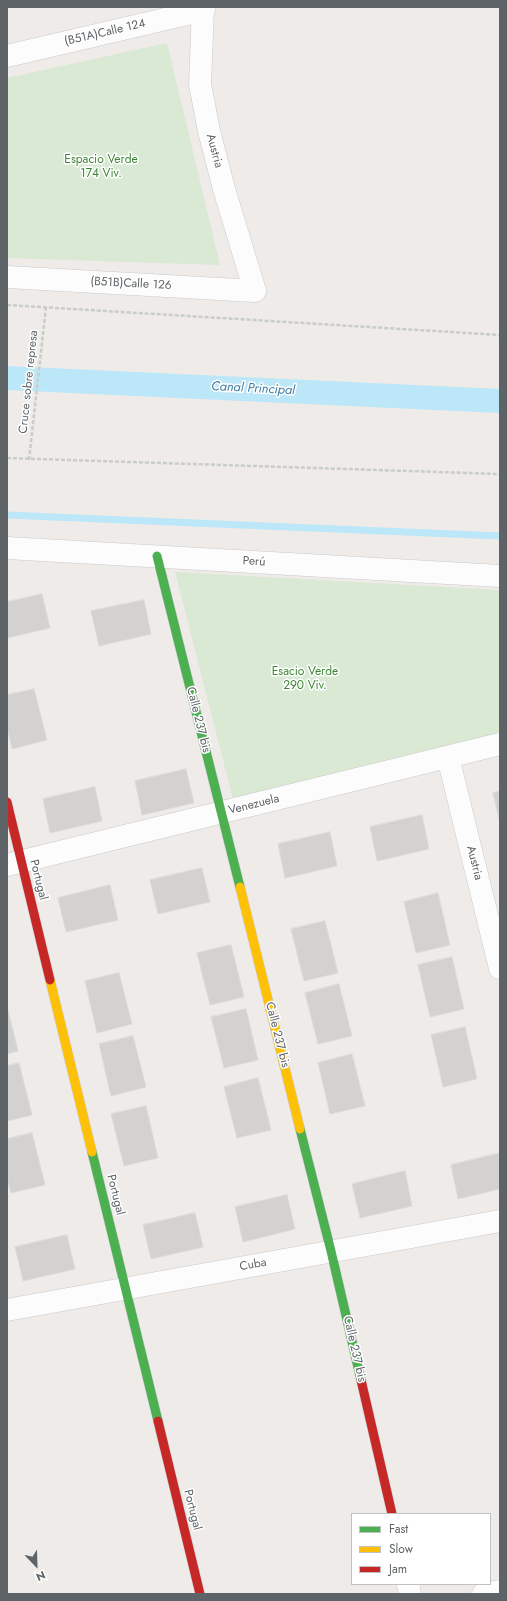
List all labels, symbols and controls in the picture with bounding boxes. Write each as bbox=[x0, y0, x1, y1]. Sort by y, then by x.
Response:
street label: (B51A)Calle 124 bbox=[63, 17, 147, 49]
street label: Austria bbox=[203, 132, 225, 170]
park label: Espacio Verde 174 Viv. bbox=[64, 153, 138, 181]
street label: (B51B)Calle 126 bbox=[90, 275, 172, 293]
street label: Cruce sobre represa bbox=[16, 330, 42, 434]
water label: Canal Principal bbox=[211, 379, 295, 399]
street label: Perú bbox=[242, 554, 266, 570]
park label: Esacio Verde 290 Viv. bbox=[272, 665, 338, 693]
street label: Calle 237 bis bbox=[183, 686, 213, 754]
street label: Venezuela bbox=[227, 792, 281, 818]
street label: Austria bbox=[463, 844, 485, 882]
street label: Portugal bbox=[26, 858, 50, 902]
street label: Calle 237 bis bbox=[262, 1001, 292, 1069]
street label: Portugal bbox=[103, 1173, 127, 1217]
street label: Cuba bbox=[238, 1256, 268, 1274]
street label: Calle 237 bis bbox=[339, 1315, 369, 1383]
street label: Portugal bbox=[180, 1488, 204, 1532]
legend bbox=[351, 1513, 491, 1585]
text: Fast bbox=[389, 1520, 408, 1538]
text: Slow bbox=[389, 1540, 413, 1558]
north arrow bbox=[16, 1545, 56, 1585]
text: Jam bbox=[389, 1560, 407, 1578]
text: N bbox=[34, 1567, 48, 1585]

